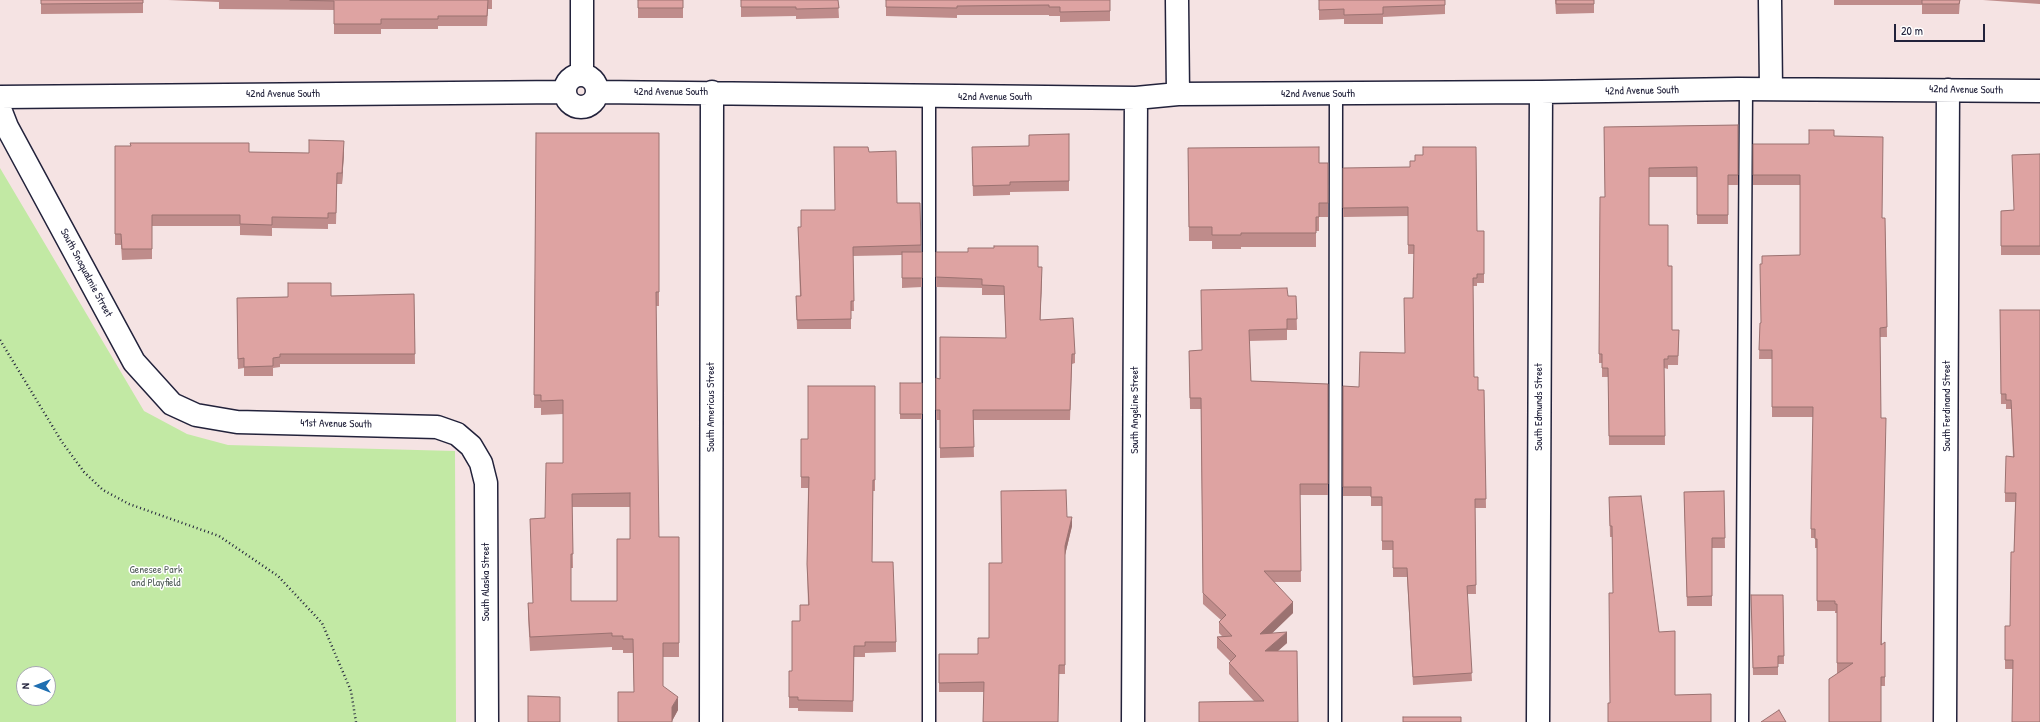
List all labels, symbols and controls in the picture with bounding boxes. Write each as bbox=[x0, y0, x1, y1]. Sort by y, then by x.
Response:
scale bar bbox=[1896, 16, 1987, 42]
text: 20 m bbox=[1901, 22, 1923, 39]
street label: 42nd Avenue South bbox=[1929, 83, 2003, 97]
street label: 42nd Avenue South bbox=[1605, 84, 1679, 98]
street label: 42nd Avenue South bbox=[634, 85, 708, 99]
street label: 42nd Avenue South bbox=[246, 87, 320, 101]
street label: 42nd Avenue South bbox=[1281, 87, 1355, 101]
street label: 42nd Avenue South bbox=[958, 90, 1032, 104]
street label: South Snoqualmie Street bbox=[57, 226, 115, 320]
street label: South Ferdinand Street bbox=[1940, 361, 1954, 451]
street label: South Americus Street bbox=[704, 362, 718, 452]
street label: South Edmunds Street bbox=[1532, 363, 1546, 451]
street label: South Angeline Street bbox=[1128, 366, 1142, 454]
street label: 41st Avenue South bbox=[300, 417, 372, 431]
street label: South Alaska Street bbox=[479, 543, 493, 621]
park label: Genesee Park and Playfield bbox=[130, 563, 182, 589]
north arrow bbox=[16, 666, 56, 706]
text: N bbox=[18, 683, 32, 689]

